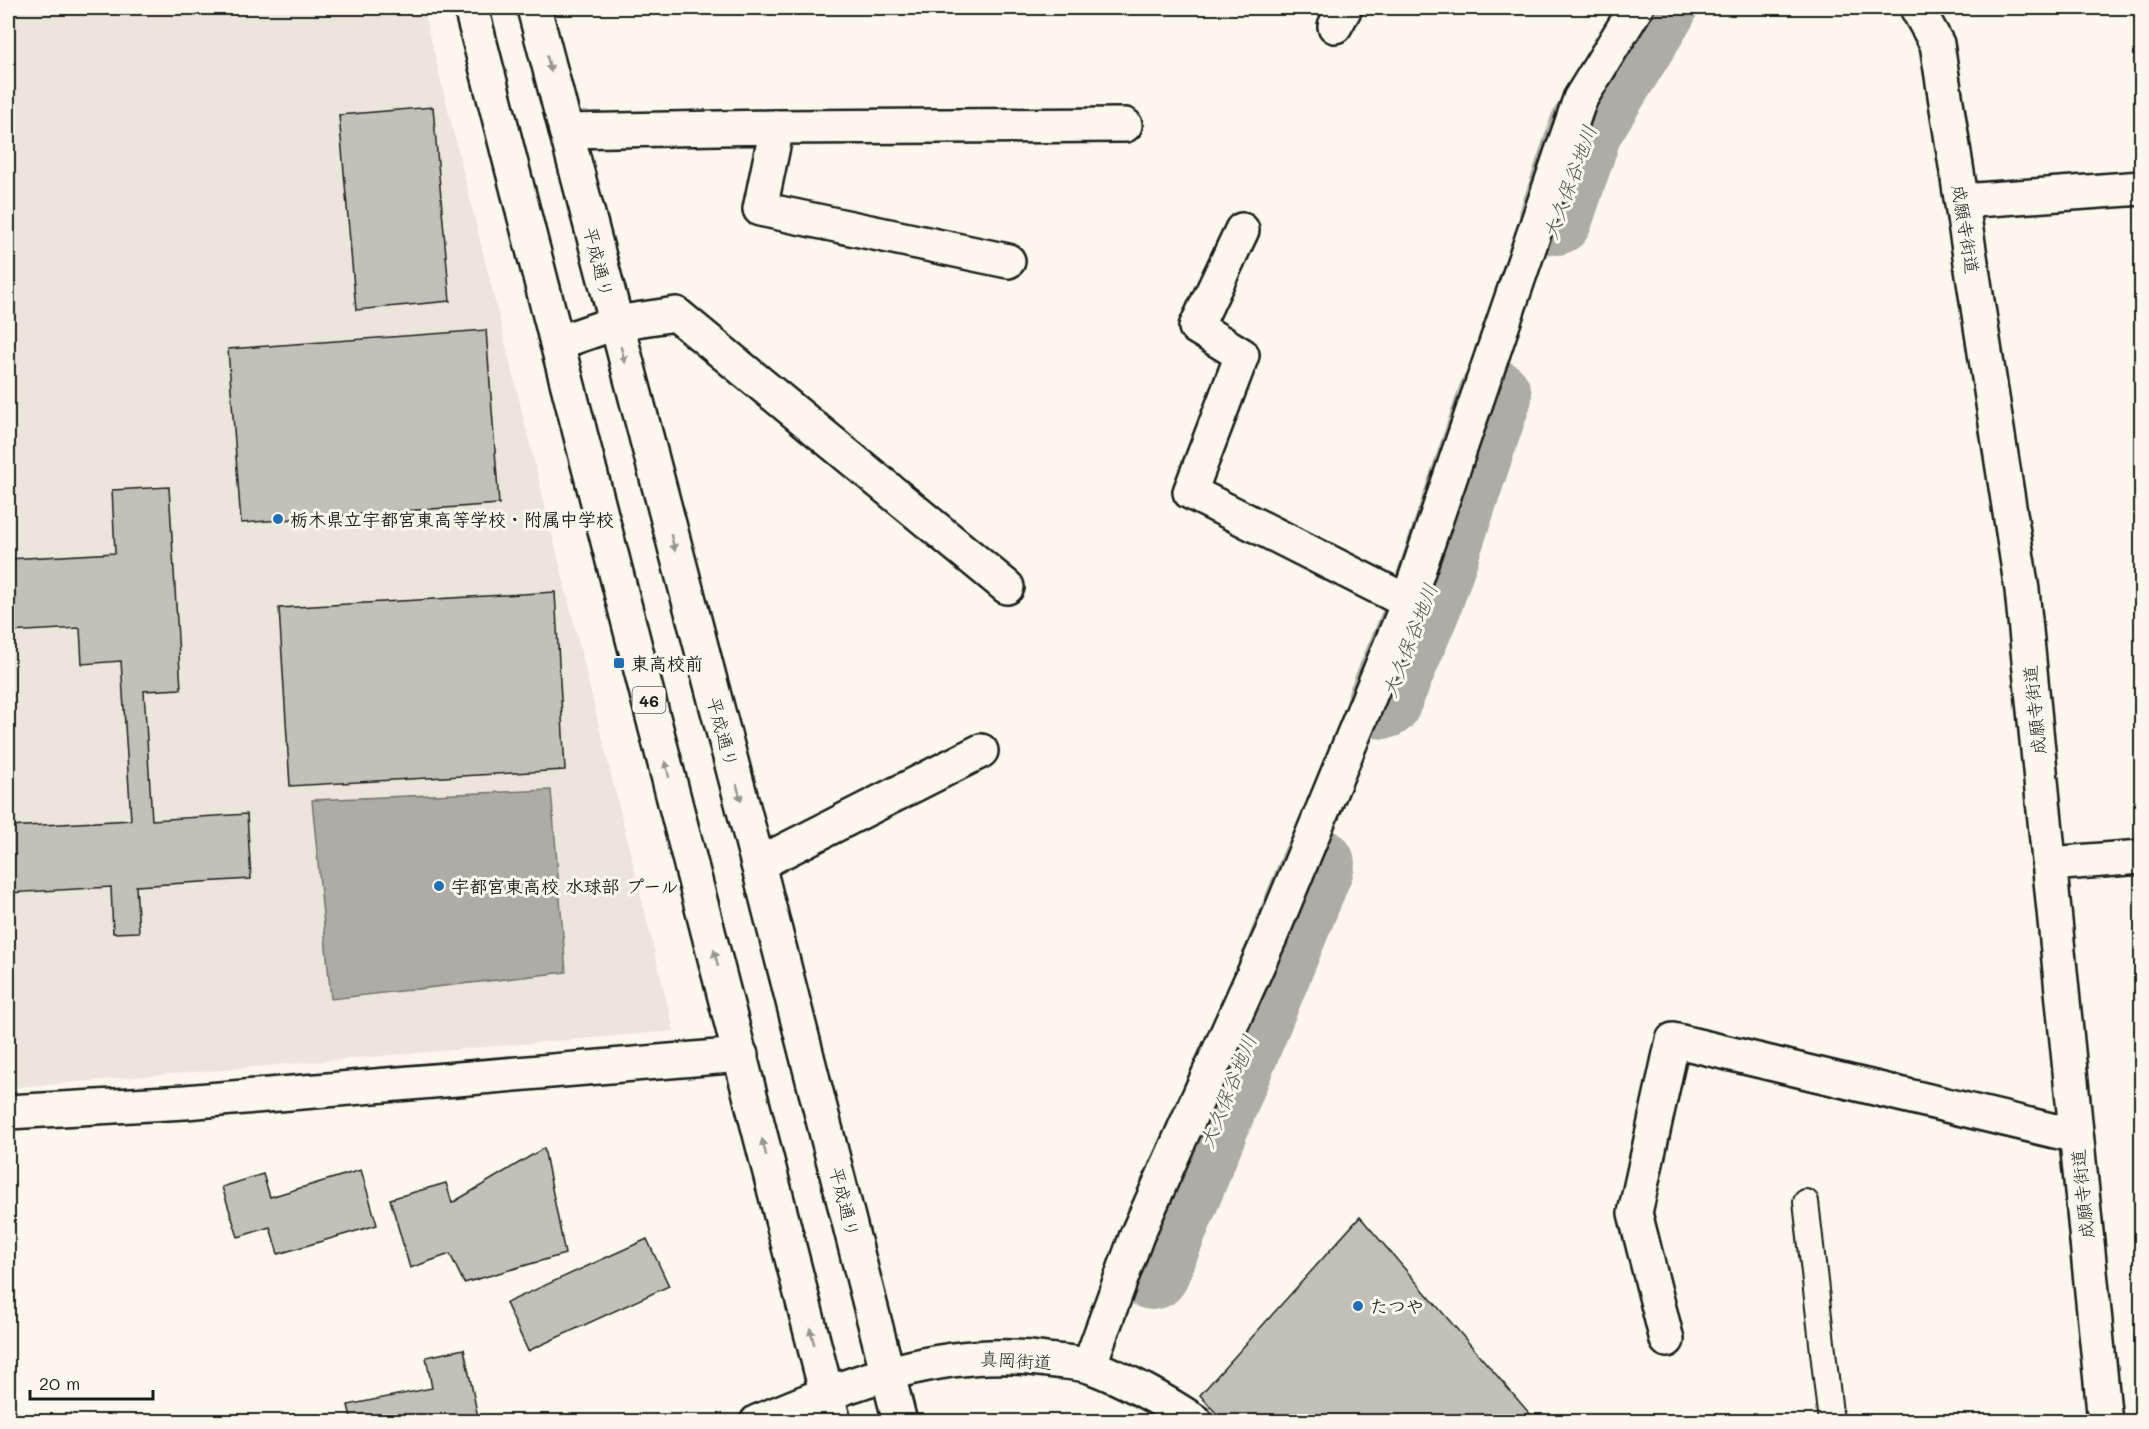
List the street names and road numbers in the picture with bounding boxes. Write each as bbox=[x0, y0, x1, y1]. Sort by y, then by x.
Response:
street label: 成願寺街道 bbox=[1947, 183, 1985, 275]
street label: 平成通り bbox=[579, 224, 619, 300]
street label: 成願寺街道 bbox=[2017, 664, 2051, 756]
road number: 46 bbox=[632, 687, 666, 713]
street label: 平成通り bbox=[702, 694, 744, 770]
street label: 成願寺街道 bbox=[2065, 1148, 2099, 1240]
street label: 平成通り bbox=[825, 1164, 865, 1240]
street label: 真岡街道 bbox=[979, 1346, 1053, 1374]

